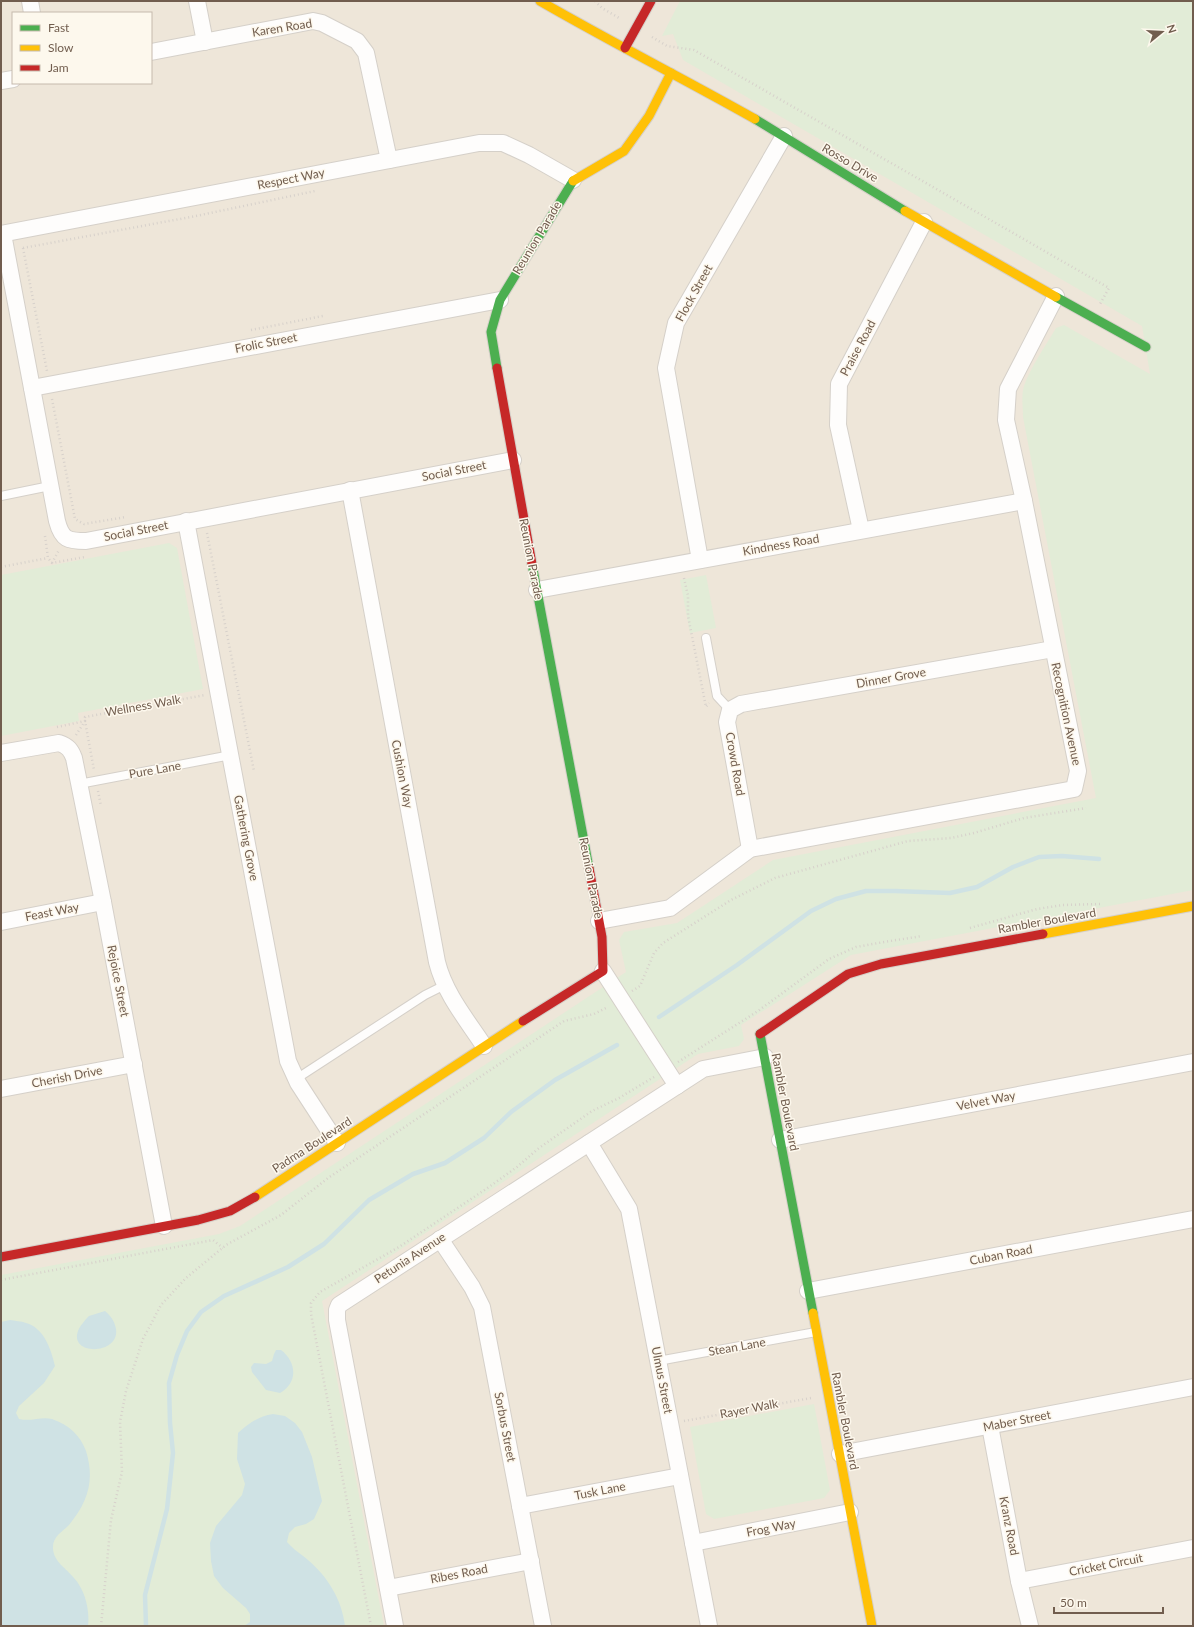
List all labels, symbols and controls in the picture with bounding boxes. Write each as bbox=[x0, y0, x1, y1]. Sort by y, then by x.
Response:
legend bbox=[12, 12, 152, 84]
north arrow bbox=[1142, 12, 1182, 52]
street label: Karen Road bbox=[251, 15, 313, 40]
text: Fast bbox=[48, 20, 70, 35]
text: N bbox=[1164, 23, 1179, 35]
text: Slow bbox=[48, 40, 74, 55]
text: Jam bbox=[48, 60, 69, 75]
street label: Rosso Drive bbox=[819, 140, 881, 185]
street label: Respect Way bbox=[256, 164, 327, 192]
street label: Reunion Parade bbox=[509, 198, 564, 277]
street label: Flock Street bbox=[672, 261, 716, 324]
street label: Praise Road bbox=[837, 317, 879, 378]
street label: Frolic Street bbox=[233, 329, 299, 356]
street label: Social Street bbox=[420, 457, 488, 484]
street label: Social Street bbox=[102, 517, 170, 544]
street label: Reunion Parade bbox=[516, 517, 547, 601]
street label: Kindness Road bbox=[742, 530, 820, 559]
street label: Recognition Avenue bbox=[1048, 661, 1085, 767]
street label: Dinner Grove bbox=[855, 664, 927, 691]
street label: Wellness Walk bbox=[104, 691, 183, 720]
street label: Crowd Road bbox=[723, 731, 748, 797]
street label: Cushion Way bbox=[388, 738, 417, 810]
street label: Pure Lane bbox=[128, 758, 182, 781]
street label: Gathering Grove bbox=[231, 794, 262, 882]
street label: Reunion Parade bbox=[576, 836, 607, 920]
street label: Feast Way bbox=[24, 899, 81, 924]
street label: Rambler Boulevard bbox=[997, 904, 1097, 937]
street label: Rejoice Street bbox=[104, 944, 133, 1019]
street label: Rambler Boulevard bbox=[769, 1052, 802, 1152]
street label: Cherish Drive bbox=[30, 1062, 104, 1091]
street label: Velvet Way bbox=[955, 1087, 1017, 1114]
street label: Padma Boulevard bbox=[269, 1113, 354, 1176]
street label: Petunia Avenue bbox=[371, 1229, 448, 1286]
street label: Cuban Road bbox=[968, 1241, 1034, 1268]
street label: Stean Lane bbox=[707, 1334, 767, 1359]
street label: Ulmus Street bbox=[649, 1345, 676, 1415]
street label: Rambler Boulevard bbox=[829, 1371, 862, 1471]
street label: Sorbus Street bbox=[491, 1391, 520, 1464]
street label: Rayer Walk bbox=[718, 1395, 780, 1422]
street label: Maber Street bbox=[982, 1406, 1053, 1434]
street label: Tusk Lane bbox=[573, 1478, 627, 1503]
street label: Kranz Road bbox=[996, 1495, 1023, 1557]
street label: Frog Way bbox=[745, 1515, 798, 1540]
street label: Cricket Circuit bbox=[1068, 1550, 1145, 1579]
street label: Ribes Road bbox=[429, 1561, 489, 1586]
scale bar bbox=[1054, 1589, 1163, 1615]
text: 50 m bbox=[1060, 1595, 1087, 1610]

